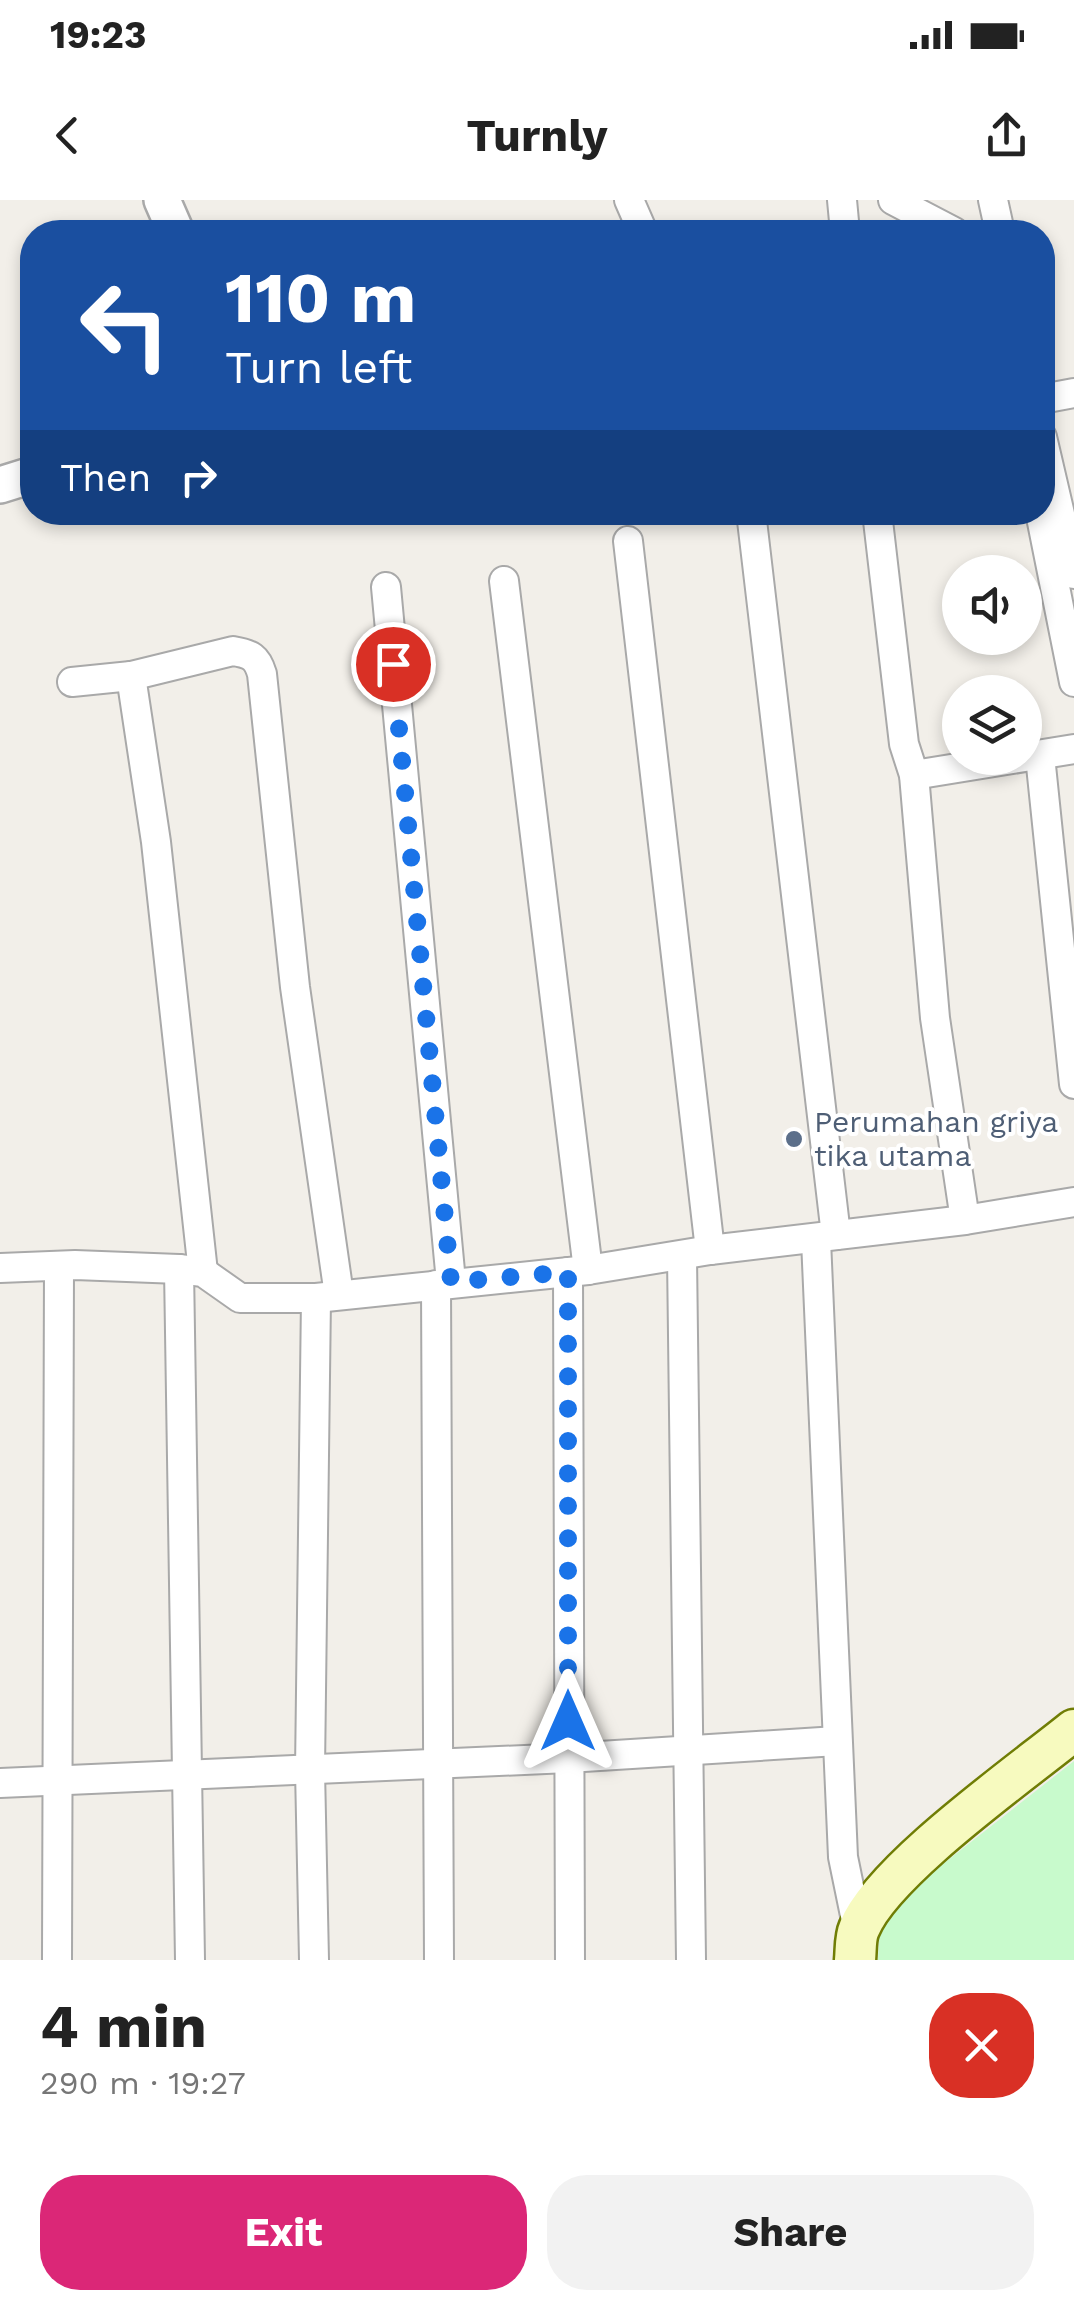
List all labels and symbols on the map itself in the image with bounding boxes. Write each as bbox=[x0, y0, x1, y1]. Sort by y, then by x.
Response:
pin bbox=[351, 622, 436, 707]
place label: Perumahan griya tika utama bbox=[814, 1104, 1058, 1173]
marker: Perumahan griya tika utama bbox=[783, 1128, 805, 1150]
position arrow bbox=[516, 1669, 620, 1773]

